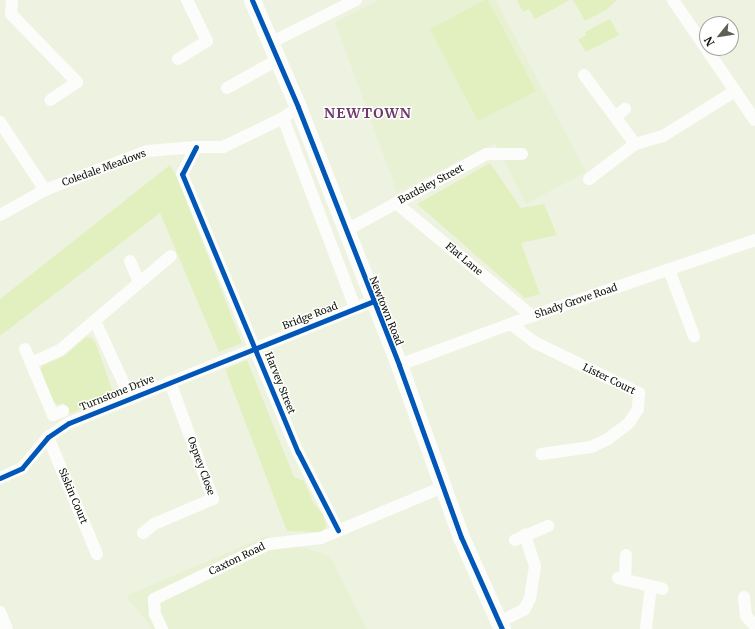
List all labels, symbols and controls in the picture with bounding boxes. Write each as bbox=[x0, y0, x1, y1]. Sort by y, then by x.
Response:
north arrow bbox=[699, 16, 739, 56]
text: N bbox=[701, 34, 718, 49]
district label: NEWTOWN bbox=[324, 105, 412, 121]
street label: Coledale Meadows bbox=[60, 147, 148, 189]
street label: Bardsley Street bbox=[396, 162, 466, 206]
street label: Flat Lane bbox=[443, 240, 485, 278]
street label: Newtown Road bbox=[367, 275, 405, 347]
street label: Shady Grove Road bbox=[533, 281, 619, 321]
street label: Bridge Road bbox=[281, 300, 339, 332]
street label: Harvey Street bbox=[262, 350, 298, 416]
street label: Lister Court bbox=[581, 361, 637, 397]
street label: Turnstone Drive bbox=[78, 373, 156, 413]
street label: Osprey Close bbox=[185, 435, 217, 497]
street label: Siskin Court bbox=[56, 466, 90, 526]
street label: Caxton Road bbox=[207, 540, 267, 578]

